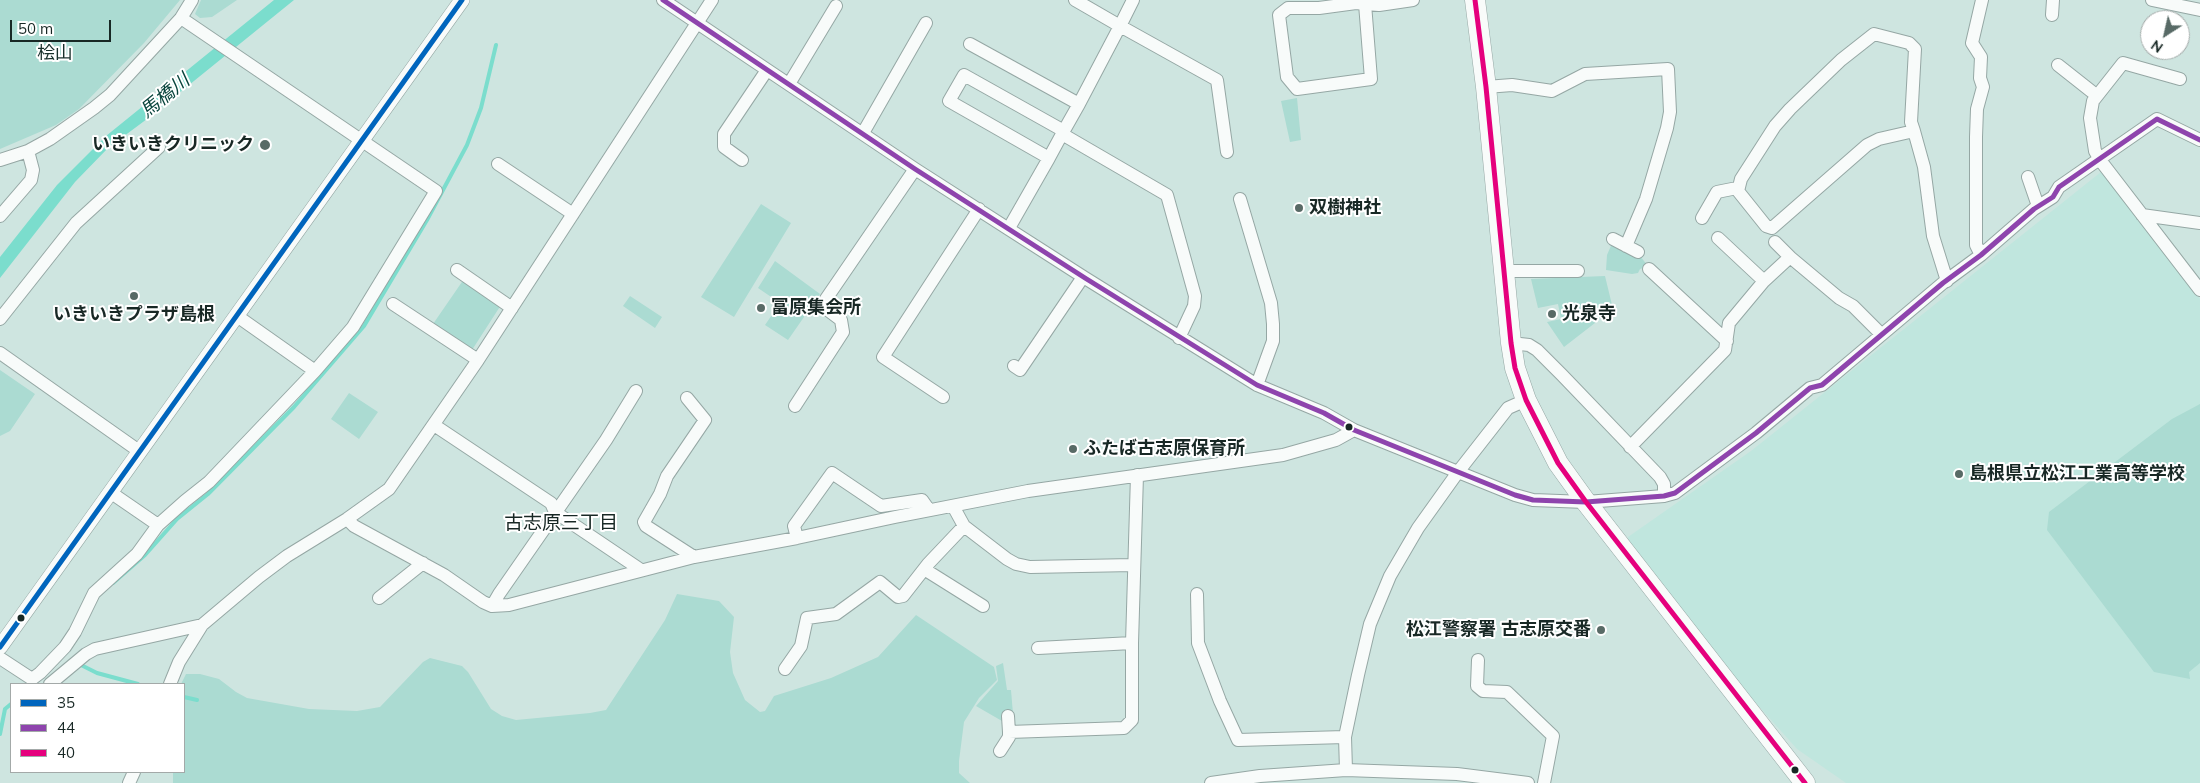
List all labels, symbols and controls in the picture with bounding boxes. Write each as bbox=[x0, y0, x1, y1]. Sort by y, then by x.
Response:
scale bar bbox=[12, 10, 114, 42]
north arrow bbox=[2140, 10, 2190, 60]
text: 50 m bbox=[18, 19, 53, 38]
text: N bbox=[2147, 36, 2166, 57]
park label: 桧山 bbox=[37, 43, 73, 65]
water label: 馬橋川 bbox=[136, 69, 194, 123]
place label: いきいきクリニック bbox=[92, 134, 254, 156]
marker: いきいきクリニック bbox=[258, 138, 272, 152]
place label: 双樹神社 bbox=[1309, 197, 1381, 219]
marker: 双樹神社 bbox=[1293, 202, 1305, 214]
marker: いきいきプラザ島根 bbox=[128, 290, 140, 302]
place label: 冨原集会所 bbox=[771, 297, 861, 319]
marker: 冨原集会所 bbox=[755, 302, 767, 314]
place label: 光泉寺 bbox=[1562, 303, 1616, 325]
place label: いきいきプラザ島根 bbox=[53, 304, 215, 326]
marker: 光泉寺 bbox=[1546, 308, 1558, 320]
unlabelled marker bbox=[1344, 422, 1354, 432]
place label: ふたば古志原保育所 bbox=[1083, 438, 1245, 460]
marker: ふたば古志原保育所 bbox=[1067, 443, 1079, 455]
place label: 島根県立松江工業高等学校 bbox=[1969, 463, 2185, 485]
marker: 島根県立松江工業高等学校 bbox=[1953, 468, 1965, 480]
district label: 古志原三丁目 bbox=[504, 512, 618, 534]
unlabelled marker bbox=[16, 613, 26, 623]
place label: 松江警察署 古志原交番 bbox=[1406, 619, 1591, 641]
marker: 松江警察署 古志原交番 bbox=[1595, 624, 1607, 636]
legend bbox=[10, 683, 185, 773]
text: 35 bbox=[57, 693, 75, 712]
text: 44 bbox=[57, 718, 75, 737]
text: 40 bbox=[57, 743, 75, 762]
unlabelled marker bbox=[1790, 765, 1800, 775]

